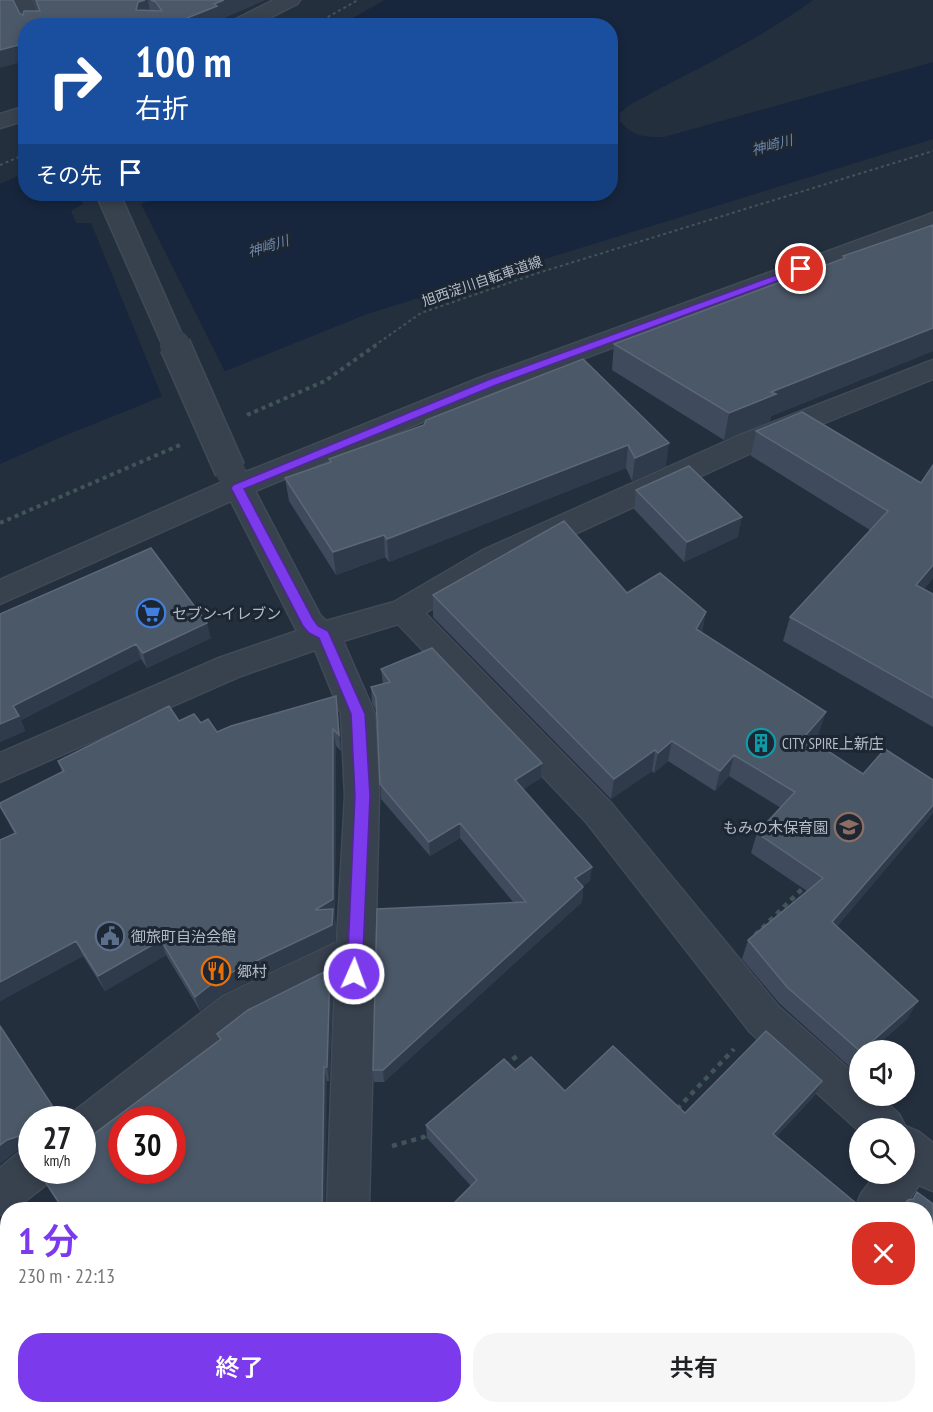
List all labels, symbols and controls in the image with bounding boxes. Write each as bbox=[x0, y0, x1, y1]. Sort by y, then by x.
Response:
text: 100 m bbox=[135, 34, 232, 89]
icon: right bbox=[36, 42, 114, 120]
text: 右折 bbox=[135, 91, 189, 125]
water label: 神崎川 bbox=[749, 130, 797, 159]
icon: arrive bbox=[114, 156, 147, 189]
text: その先 bbox=[36, 161, 102, 189]
water label: 神崎川 bbox=[245, 231, 293, 261]
pin bbox=[775, 243, 826, 294]
street label: 旭西淀川自転車道線 bbox=[420, 252, 544, 310]
icon: arrive bbox=[784, 252, 817, 285]
supermarket icon: セブン-イレブン bbox=[135, 597, 167, 629]
place label: セブン-イレブン bbox=[172, 604, 281, 623]
building icon: CITY SPIRE上新庄 bbox=[745, 727, 777, 759]
place label: CITY SPIRE上新庄 bbox=[782, 734, 884, 753]
school or university icon: もみの木保育園 bbox=[833, 811, 865, 843]
place label: もみの木保育園 bbox=[723, 818, 828, 837]
public building icon: 御旅町自治会館 bbox=[94, 920, 126, 952]
place label: 御旅町自治会館 bbox=[131, 927, 236, 946]
position arrow bbox=[322, 942, 386, 1006]
restaurant icon: 郷村 bbox=[200, 955, 232, 987]
place label: 郷村 bbox=[237, 962, 267, 981]
map controls bbox=[849, 1040, 915, 1184]
button: sound bbox=[849, 1040, 915, 1106]
speed limit sign: 30 bbox=[108, 1106, 186, 1184]
text: 27 bbox=[43, 1118, 71, 1157]
button: search bbox=[849, 1118, 915, 1184]
text: km/h bbox=[44, 1151, 70, 1170]
text: 1 分 bbox=[18, 1217, 79, 1264]
button: close bbox=[852, 1222, 915, 1285]
text: 230 m · 22:13 bbox=[18, 1263, 115, 1289]
button: 終了 bbox=[18, 1333, 461, 1402]
button: 共有 bbox=[473, 1333, 915, 1402]

